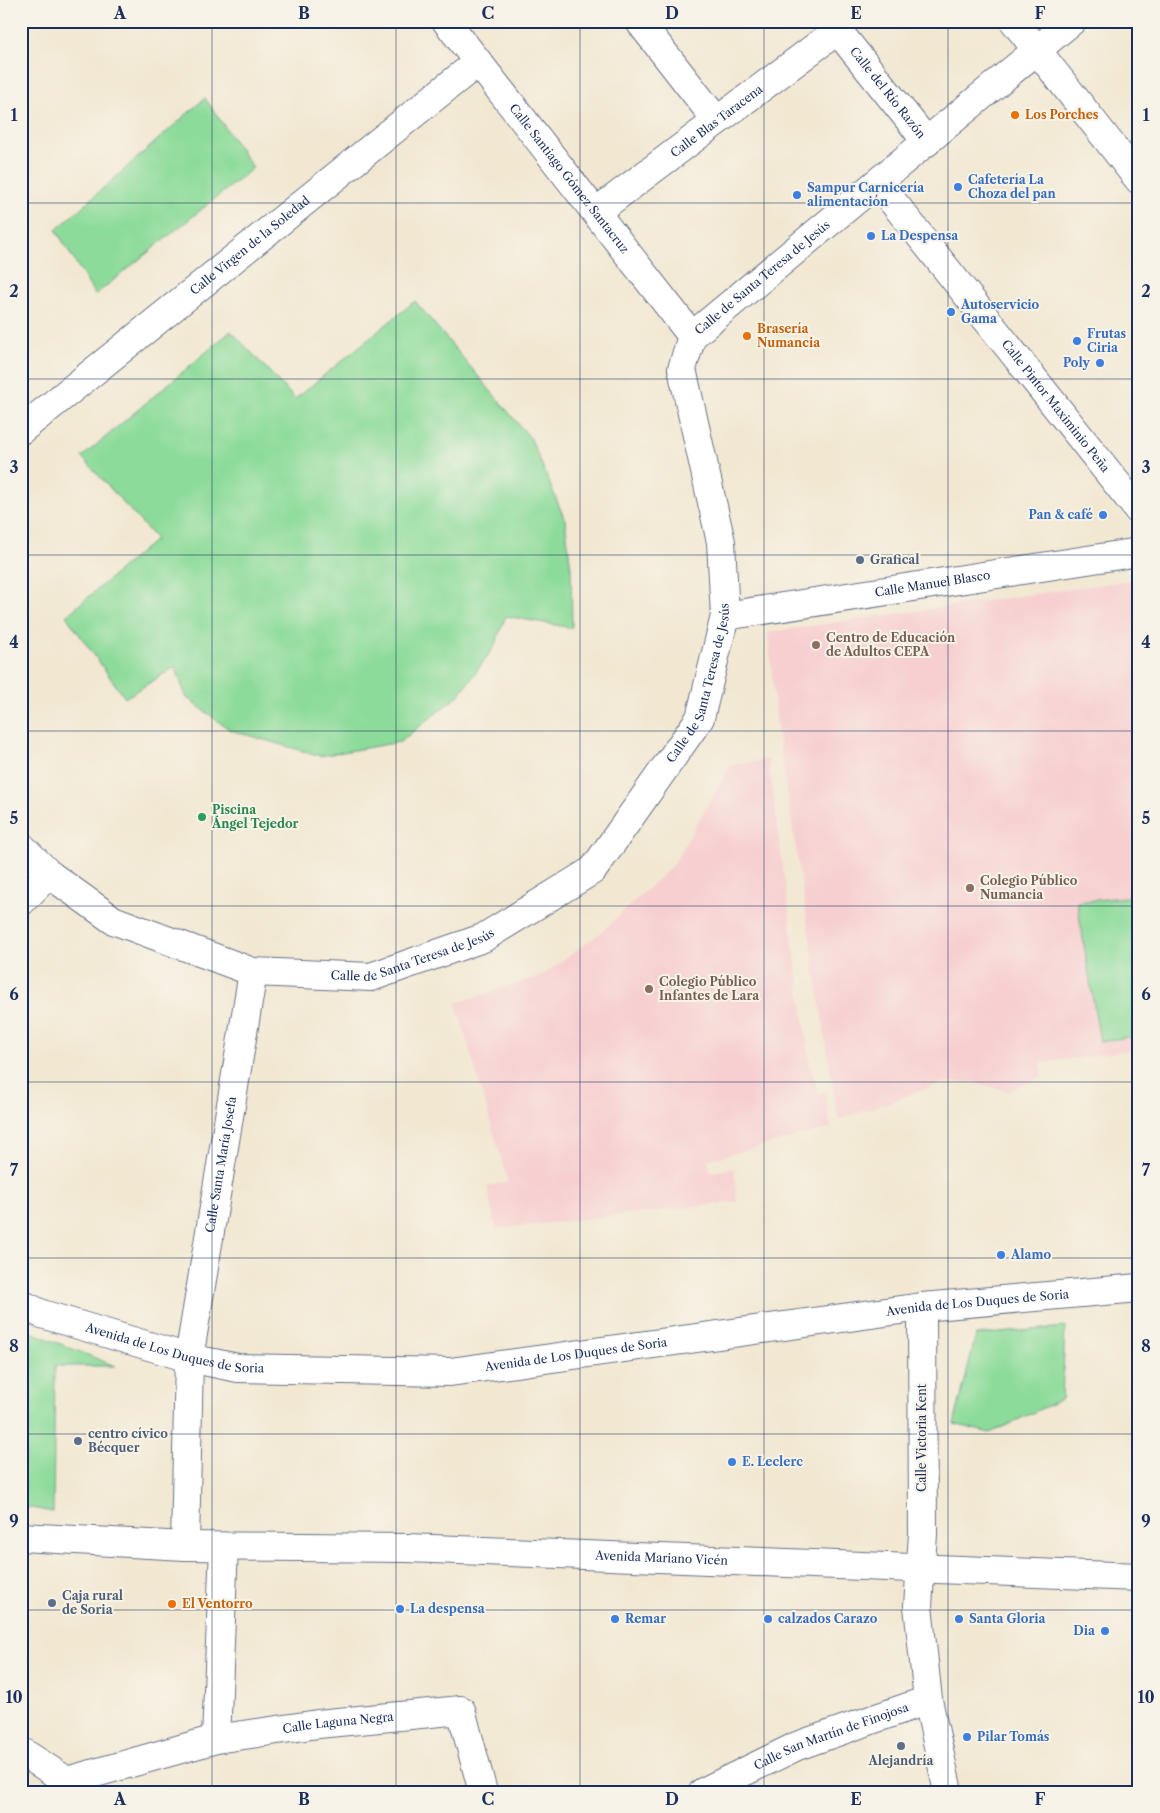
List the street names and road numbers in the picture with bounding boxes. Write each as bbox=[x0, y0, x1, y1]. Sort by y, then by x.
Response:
street label: Calle del Río Razón bbox=[847, 44, 929, 142]
street label: Calle Blas Taracena bbox=[667, 81, 766, 160]
street label: Calle Santiago Gómez Santacruz bbox=[506, 101, 633, 256]
street label: Calle Virgen de la Soledad bbox=[187, 192, 313, 298]
street label: Calle de Santa Teresa de Jesús bbox=[691, 217, 833, 338]
street label: Calle Pintor Maximinio Peña bbox=[999, 336, 1114, 475]
street label: Calle Manuel Blasco bbox=[874, 567, 991, 600]
street label: Calle de Santa Teresa de Jesús bbox=[663, 603, 732, 765]
street label: Calle de Santa Teresa de Jesús bbox=[330, 925, 497, 984]
street label: Calle Santa María Josefa bbox=[202, 1095, 239, 1234]
street label: Avenida de Los Duques de Soria bbox=[884, 1286, 1070, 1319]
street label: Avenida de Los Duques de Soria bbox=[83, 1319, 265, 1376]
street label: Avenida de Los Duques de Soria bbox=[483, 1334, 669, 1374]
street label: Calle Victoria Kent bbox=[914, 1383, 929, 1492]
street label: Avenida Mariano Vicén bbox=[594, 1547, 729, 1568]
street label: Calle San Martín de Finojosa bbox=[751, 1699, 911, 1773]
street label: Calle Laguna Negra bbox=[282, 1709, 395, 1736]

